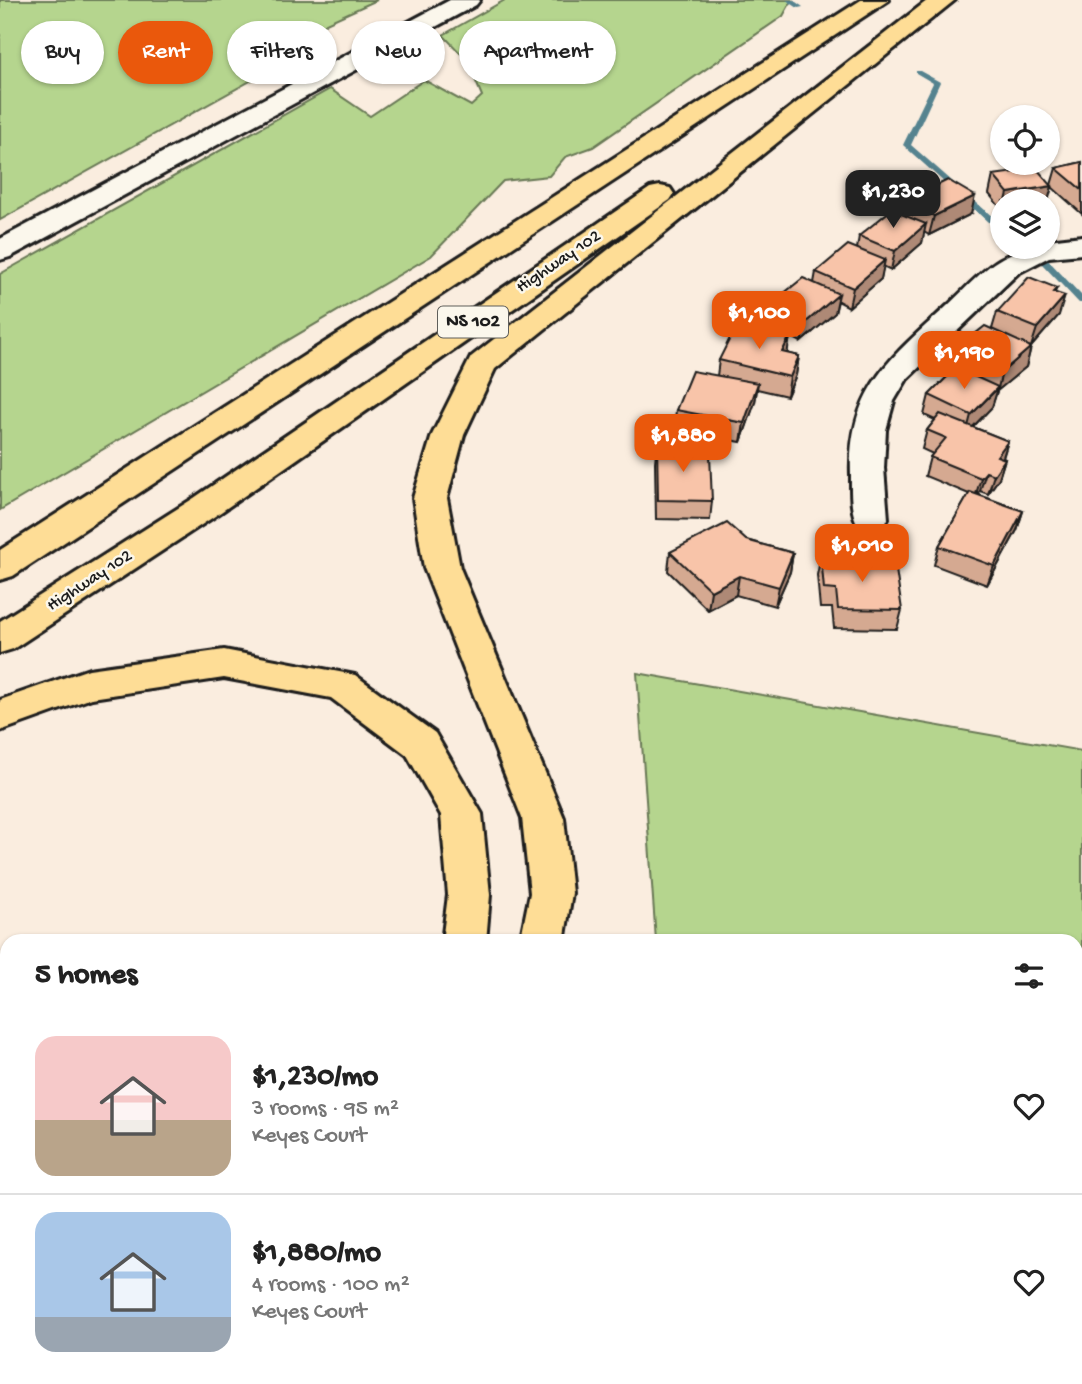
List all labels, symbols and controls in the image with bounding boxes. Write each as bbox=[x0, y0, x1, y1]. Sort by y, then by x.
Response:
chip: Buy bbox=[21, 21, 104, 84]
chip: Rent bbox=[118, 21, 213, 84]
chip: Filters bbox=[227, 21, 337, 84]
chip: New bbox=[351, 21, 445, 84]
chip: Apartment bbox=[459, 21, 616, 84]
map controls bbox=[990, 105, 1060, 259]
button: locate bbox=[990, 105, 1060, 175]
pin: $1,230 bbox=[836, 170, 950, 230]
text: $1,230 bbox=[861, 179, 925, 206]
button: layers bbox=[990, 189, 1060, 259]
street label: Highway 102 bbox=[513, 226, 605, 298]
pin: $1,100 bbox=[702, 292, 816, 351]
text: $1,100 bbox=[728, 300, 790, 327]
road number: NS 102 bbox=[438, 306, 508, 338]
pin: $1,190 bbox=[907, 332, 1021, 391]
text: $1,190 bbox=[934, 340, 994, 367]
pin: $1,880 bbox=[626, 414, 740, 474]
text: $1,880 bbox=[650, 423, 716, 450]
pin: $1,010 bbox=[805, 524, 919, 584]
text: $1,010 bbox=[831, 533, 893, 560]
street label: Highway 102 bbox=[43, 546, 137, 616]
icon: filters bbox=[1010, 957, 1048, 995]
text: 5 homes bbox=[35, 959, 137, 994]
text: $1,230/mo bbox=[252, 1061, 378, 1096]
icon: home bbox=[91, 1064, 175, 1148]
icon: heart bbox=[1010, 1087, 1048, 1125]
text: 3 rooms · 95 m² bbox=[252, 1096, 399, 1123]
text: Keyes Court bbox=[252, 1123, 366, 1150]
text: $1,880/mo bbox=[252, 1237, 381, 1272]
icon: home bbox=[91, 1240, 175, 1324]
icon: heart bbox=[1010, 1263, 1048, 1301]
text: 4 rooms · 100 m² bbox=[252, 1272, 410, 1299]
text: Keyes Court bbox=[252, 1299, 366, 1326]

